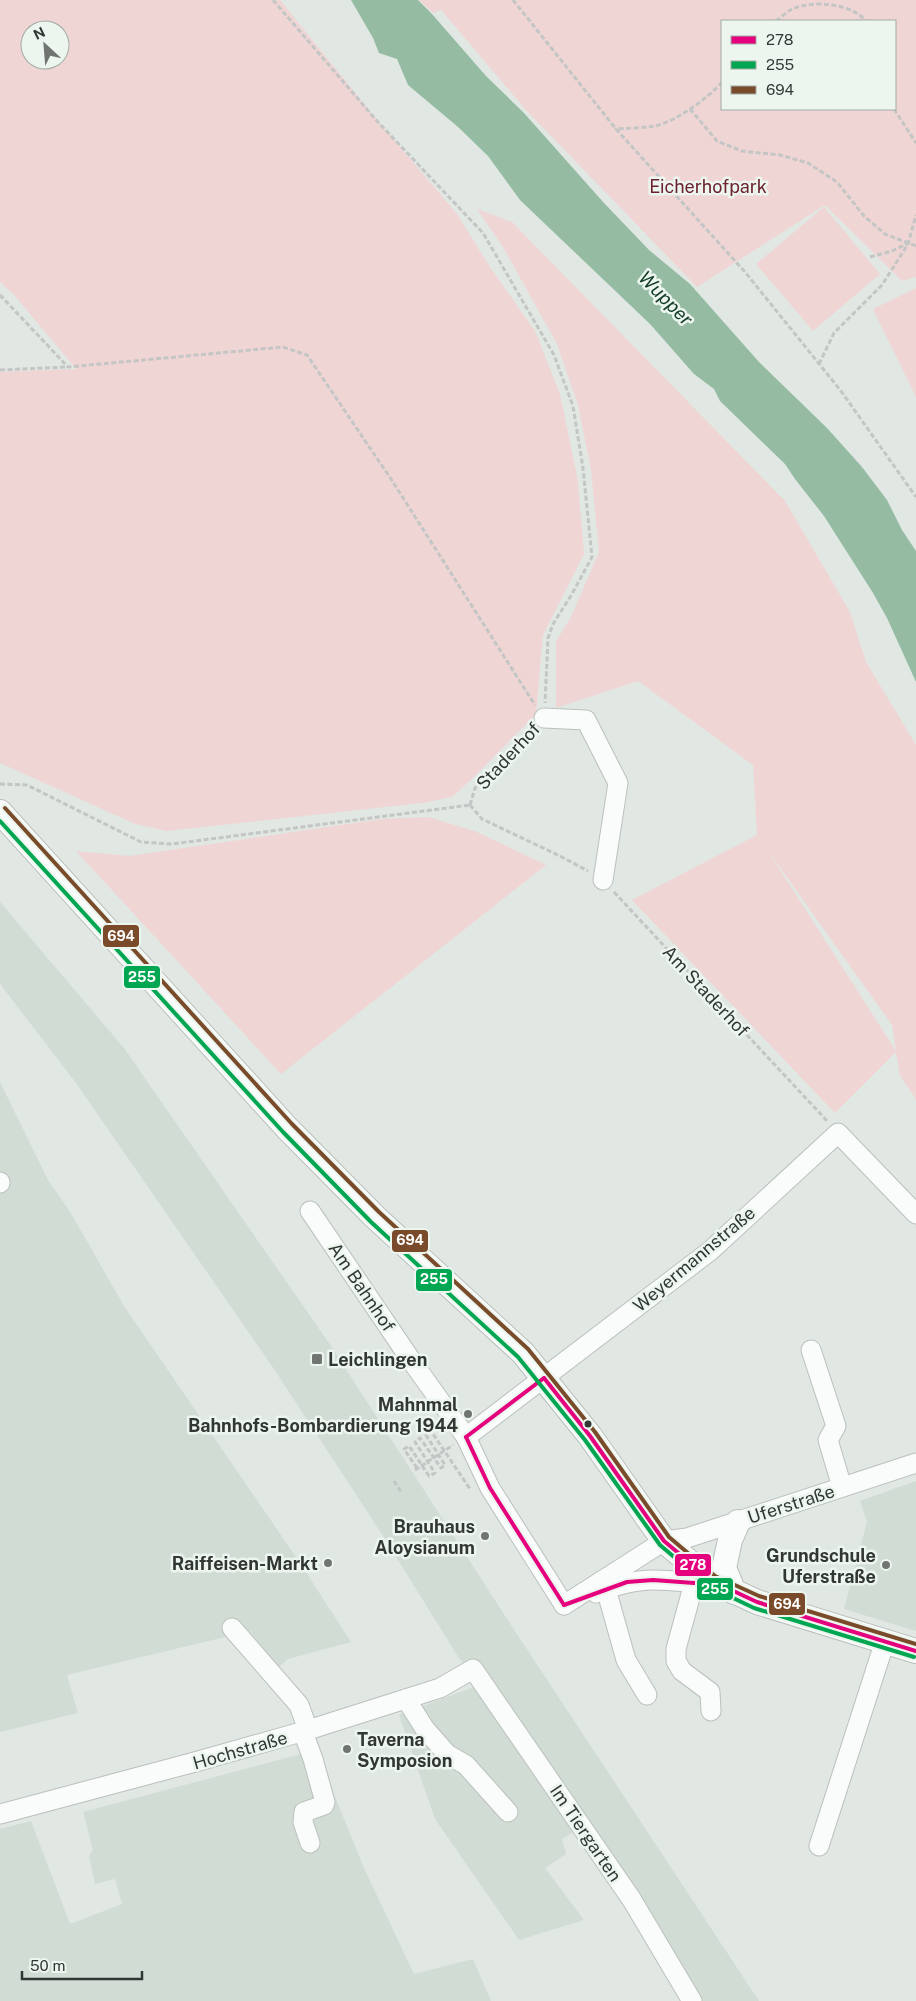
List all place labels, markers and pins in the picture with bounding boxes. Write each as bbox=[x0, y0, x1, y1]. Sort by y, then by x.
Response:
place label: Leichlingen bbox=[328, 1349, 427, 1370]
marker: Leichlingen bbox=[310, 1352, 324, 1366]
place label: Mahnmal Bahnhofs-Bombardierung 1944 bbox=[188, 1394, 458, 1436]
marker: Mahnmal Bahnhofs-Bombardierung 1944 bbox=[462, 1408, 474, 1420]
unlabelled marker bbox=[583, 1419, 593, 1429]
place label: Brauhaus Aloysianum bbox=[375, 1516, 475, 1558]
marker: Brauhaus Aloysianum bbox=[479, 1530, 491, 1542]
place label: Grundschule Uferstraße bbox=[766, 1545, 876, 1587]
place label: Raiffeisen-Markt bbox=[172, 1553, 318, 1574]
marker: Raiffeisen-Markt bbox=[322, 1557, 334, 1569]
marker: Grundschule Uferstraße bbox=[880, 1559, 892, 1571]
place label: Taverna Symposion bbox=[357, 1729, 452, 1771]
marker: Taverna Symposion bbox=[341, 1743, 353, 1755]

